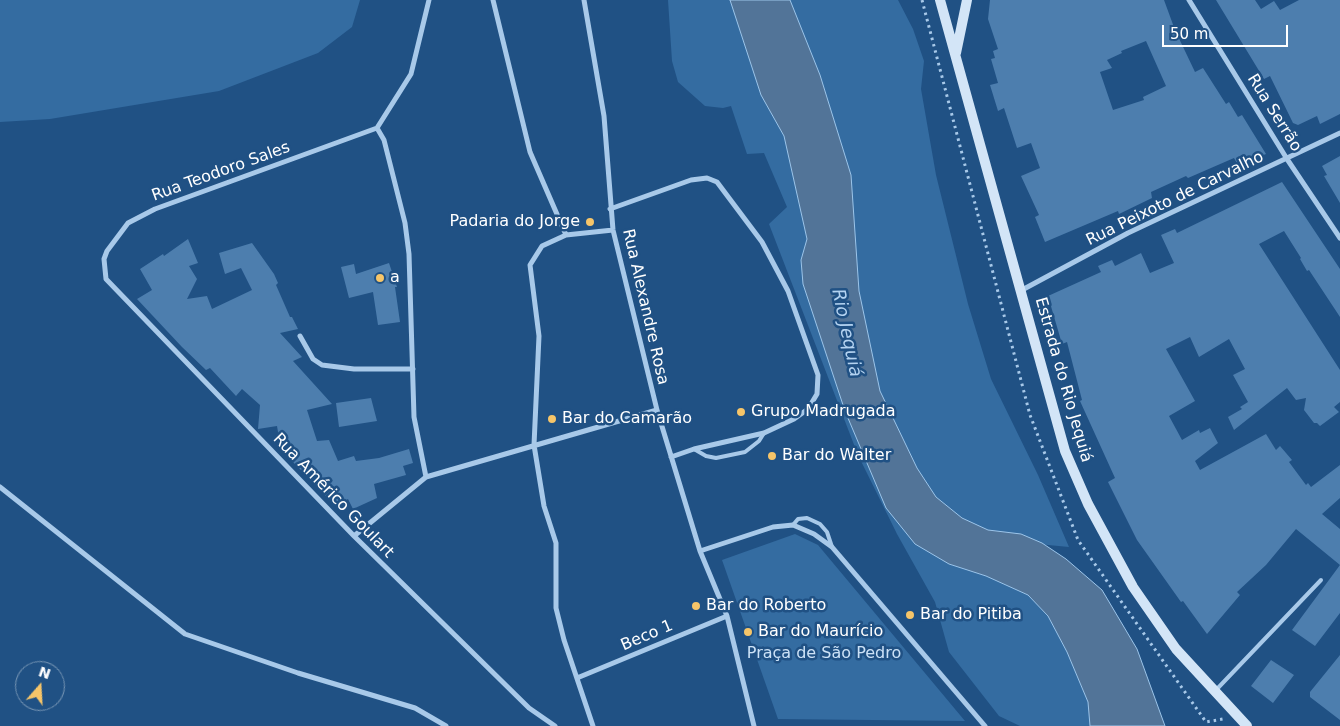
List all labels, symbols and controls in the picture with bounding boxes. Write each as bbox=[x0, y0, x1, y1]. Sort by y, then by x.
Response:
scale bar bbox=[1165, 15, 1291, 47]
text: 50 m bbox=[1170, 25, 1208, 43]
street label: Rua Serrão bbox=[1243, 71, 1305, 155]
street label: Rua Teodoro Sales bbox=[149, 138, 293, 206]
street label: Rua Peixoto de Carvalho bbox=[1083, 148, 1267, 250]
place label: Padaria do Jorge bbox=[450, 212, 580, 232]
marker: Padaria do Jorge bbox=[584, 216, 596, 228]
street label: Rua Alexandre Rosa bbox=[618, 227, 672, 387]
place label: a bbox=[390, 268, 400, 288]
marker: a bbox=[374, 272, 386, 284]
water label: Rio Jequiá bbox=[826, 287, 866, 379]
street label: Estrada do Rio Jequiá bbox=[1030, 295, 1096, 465]
place label: Grupo Madrugada bbox=[751, 402, 896, 422]
marker: Grupo Madrugada bbox=[735, 406, 747, 418]
place label: Bar do Camarão bbox=[562, 409, 692, 429]
marker: Bar do Camarão bbox=[546, 413, 558, 425]
street label: Rua Américo Goulart bbox=[268, 430, 398, 562]
place label: Bar do Walter bbox=[782, 446, 891, 466]
marker: Bar do Walter bbox=[766, 450, 778, 462]
place label: Bar do Roberto bbox=[706, 596, 826, 616]
marker: Bar do Roberto bbox=[690, 600, 702, 612]
place label: Bar do Pitiba bbox=[920, 605, 1022, 625]
marker: Bar do Pitiba bbox=[904, 609, 916, 621]
street label: Beco 1 bbox=[618, 616, 676, 656]
place label: Bar do Maurício bbox=[758, 622, 883, 642]
marker: Bar do Maurício bbox=[742, 626, 754, 638]
park label: Praça de São Pedro bbox=[747, 644, 901, 664]
north arrow bbox=[15, 661, 65, 711]
text: N bbox=[36, 663, 53, 682]

